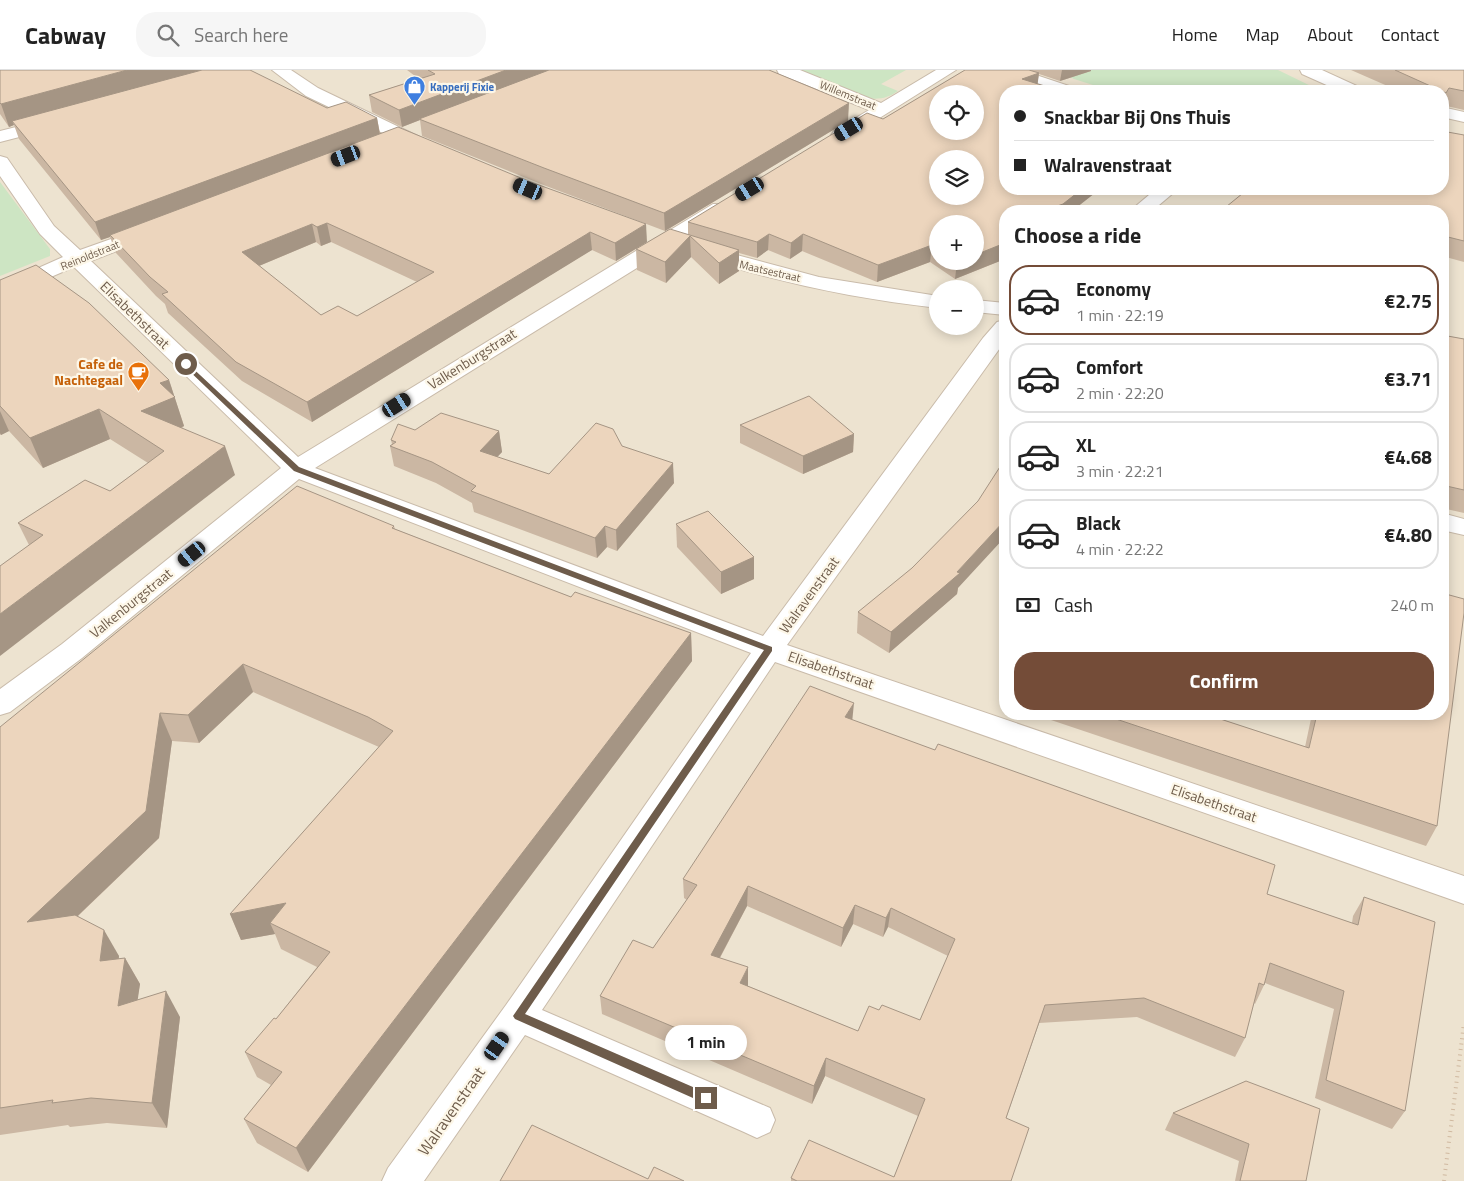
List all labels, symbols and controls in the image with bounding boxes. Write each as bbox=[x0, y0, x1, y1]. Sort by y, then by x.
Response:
search box bbox=[136, 12, 486, 57]
text: Cabway bbox=[25, 17, 106, 53]
text: Search here bbox=[194, 20, 288, 49]
icon: search bbox=[154, 21, 182, 49]
text: Home bbox=[1172, 21, 1218, 48]
text: Map bbox=[1246, 21, 1279, 48]
text: About bbox=[1307, 21, 1353, 48]
text: Contact bbox=[1381, 21, 1439, 48]
shop icon: Kapperij Fixie bbox=[402, 75, 426, 106]
street label: Willemstraat bbox=[817, 76, 879, 114]
place label: Kapperij Fixie bbox=[430, 79, 495, 95]
map controls bbox=[929, 85, 984, 335]
button: locate bbox=[929, 85, 984, 140]
text: Snackbar Bij Ons Thuis bbox=[1044, 102, 1231, 131]
car bbox=[832, 115, 865, 143]
car bbox=[329, 144, 362, 168]
button: layers bbox=[929, 150, 984, 205]
text: Walravenstraat bbox=[1044, 150, 1172, 179]
car bbox=[733, 175, 766, 203]
car bbox=[511, 176, 544, 202]
button: + bbox=[929, 215, 984, 270]
text: Choose a ride bbox=[1014, 218, 1141, 252]
street label: Reinoldstraat bbox=[58, 236, 122, 274]
street label: Maatsestraat bbox=[738, 256, 802, 286]
text: Economy bbox=[1076, 274, 1151, 303]
street label: Elisabethstraat bbox=[96, 276, 175, 353]
icon: car bbox=[1016, 278, 1061, 323]
button: − bbox=[929, 280, 984, 335]
text: €2.75 bbox=[1385, 286, 1432, 315]
text: 1 min · 22:19 bbox=[1076, 303, 1164, 327]
street label: Valkenburgstraat bbox=[423, 323, 520, 394]
text: Comfort bbox=[1076, 352, 1143, 381]
place label: Cafe de Nachtegaal bbox=[54, 353, 123, 390]
route start bbox=[175, 353, 197, 375]
icon: car bbox=[1016, 356, 1061, 401]
cafe icon: Cafe de Nachtegaal bbox=[127, 360, 151, 391]
text: €3.71 bbox=[1385, 364, 1432, 393]
text: 2 min · 22:20 bbox=[1076, 381, 1164, 405]
car bbox=[380, 391, 413, 419]
text: XL bbox=[1076, 430, 1096, 459]
icon: car bbox=[1016, 434, 1061, 479]
text: €4.68 bbox=[1385, 442, 1432, 471]
text: 3 min · 22:21 bbox=[1076, 459, 1164, 483]
text: Black bbox=[1076, 508, 1121, 537]
icon: car bbox=[1016, 512, 1061, 557]
text: €4.80 bbox=[1385, 520, 1432, 549]
text: 4 min · 22:22 bbox=[1076, 537, 1164, 561]
car bbox=[175, 539, 208, 569]
street label: Walravenstraat bbox=[773, 552, 844, 638]
street label: Valkenburgstraat bbox=[85, 563, 177, 643]
text: Cash bbox=[1054, 590, 1093, 619]
icon: cash bbox=[1014, 591, 1042, 619]
text: 240 m bbox=[1390, 593, 1434, 617]
street label: Elisabethstraat bbox=[785, 645, 877, 694]
button: Confirm bbox=[1014, 652, 1434, 710]
street label: Elisabethstraat bbox=[1168, 778, 1260, 827]
callout: 1 min bbox=[665, 1026, 747, 1060]
car bbox=[482, 1029, 511, 1063]
text: 1 min bbox=[687, 1030, 725, 1054]
street label: Walravenstraat bbox=[411, 1061, 491, 1160]
route end bbox=[695, 1087, 717, 1109]

